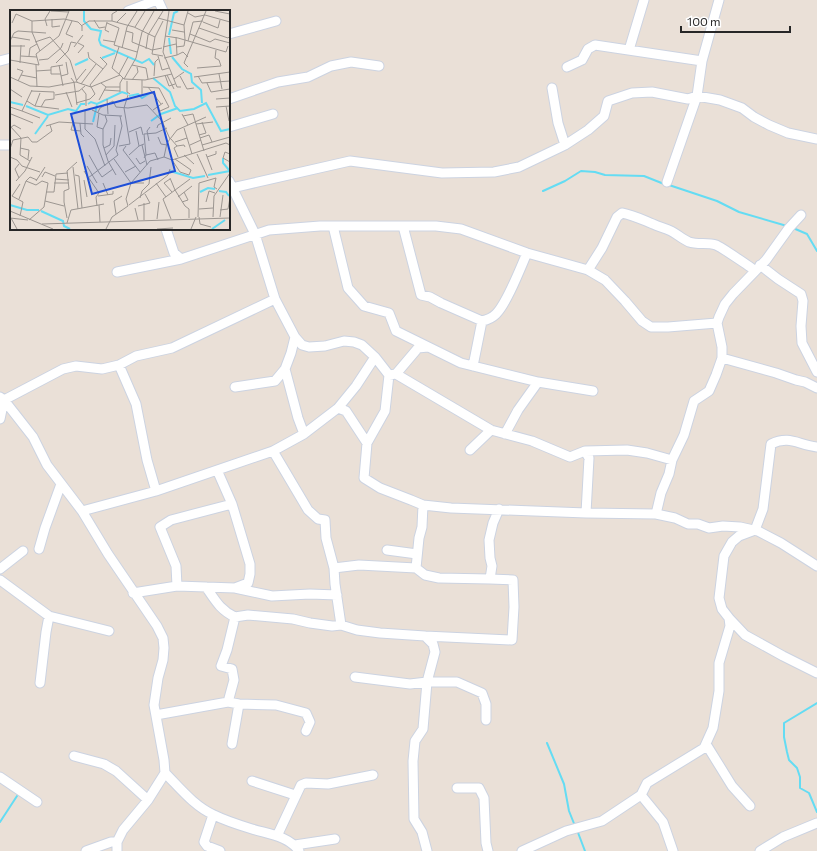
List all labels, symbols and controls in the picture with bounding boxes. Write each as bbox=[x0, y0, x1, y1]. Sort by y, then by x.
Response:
scale bar bbox=[681, 8, 790, 34]
inset map bbox=[10, 10, 230, 230]
text: 100 m bbox=[687, 14, 721, 28]

